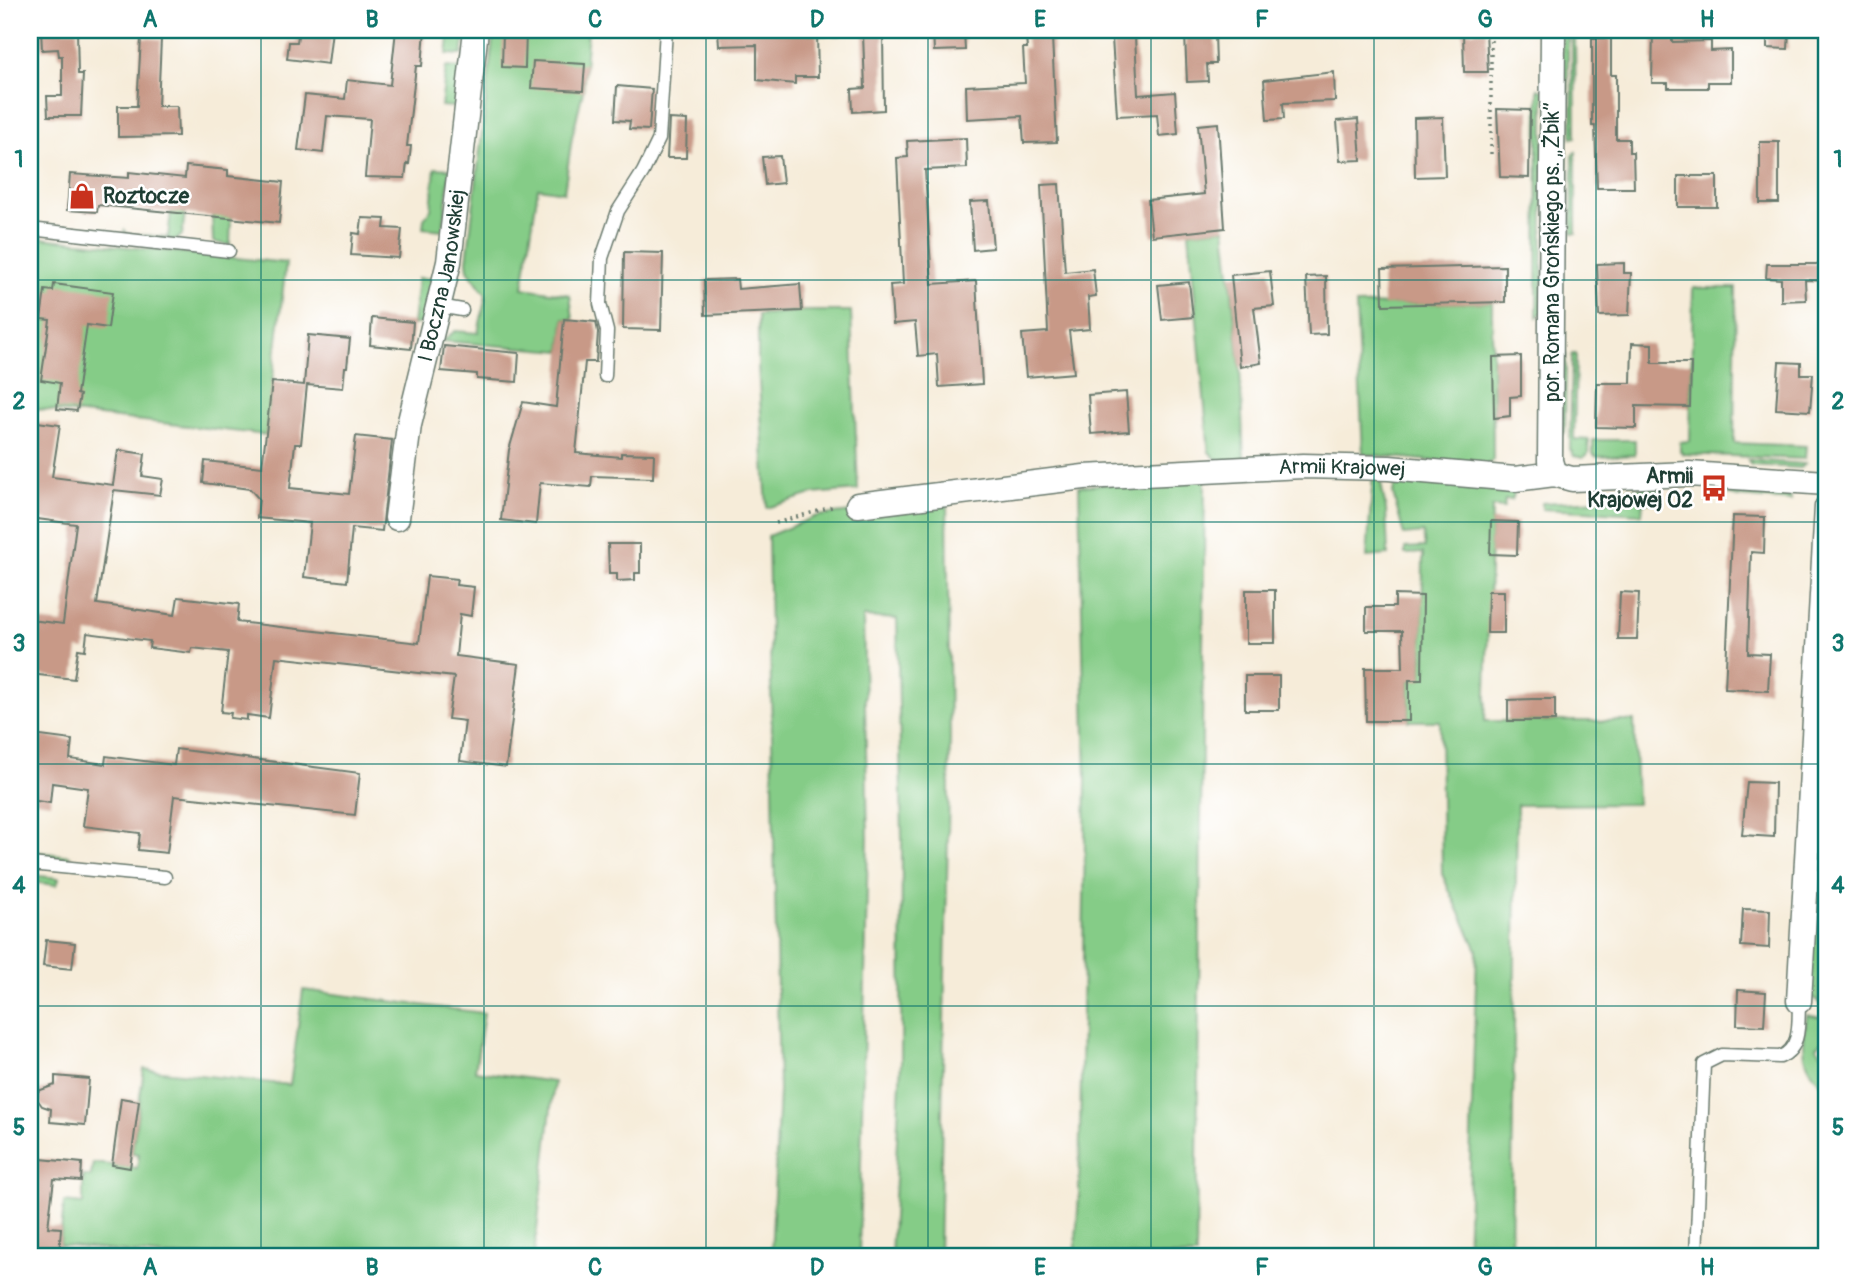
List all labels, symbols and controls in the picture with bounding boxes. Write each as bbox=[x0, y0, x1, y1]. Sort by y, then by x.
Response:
text: A bbox=[143, 5, 158, 34]
text: B bbox=[365, 5, 379, 34]
text: C bbox=[588, 5, 602, 34]
text: D bbox=[810, 5, 824, 34]
text: E bbox=[1034, 5, 1046, 34]
text: F bbox=[1255, 5, 1269, 34]
text: G bbox=[1477, 5, 1493, 34]
text: H bbox=[1700, 5, 1714, 34]
street label: por. Romana Grońskiego ps. „Żbik” bbox=[1539, 102, 1566, 402]
text: 1 bbox=[15, 145, 24, 174]
text: 1 bbox=[1834, 145, 1843, 174]
shop icon: Roztocze bbox=[67, 181, 97, 211]
place label: Roztocze bbox=[103, 183, 190, 210]
street label: I Boczna Janowskiej bbox=[412, 188, 471, 365]
text: 2 bbox=[13, 387, 26, 416]
text: 2 bbox=[1832, 387, 1845, 416]
street label: Armii Krajowej bbox=[1278, 452, 1407, 483]
place label: Armii Krajowej 02 bbox=[1587, 463, 1693, 514]
bus stop icon: Armii Krajowej 02 bbox=[1699, 473, 1729, 503]
text: 3 bbox=[13, 629, 25, 658]
text: 3 bbox=[1832, 629, 1844, 658]
text: 4 bbox=[12, 871, 26, 900]
text: 4 bbox=[1831, 871, 1845, 900]
text: 5 bbox=[13, 1113, 25, 1142]
text: 5 bbox=[1832, 1113, 1844, 1142]
text: A bbox=[143, 1253, 158, 1282]
text: B bbox=[365, 1253, 379, 1282]
text: C bbox=[588, 1253, 602, 1282]
text: D bbox=[810, 1253, 824, 1282]
text: E bbox=[1034, 1253, 1046, 1282]
text: F bbox=[1255, 1253, 1269, 1282]
text: G bbox=[1477, 1253, 1493, 1282]
text: H bbox=[1700, 1253, 1714, 1282]

